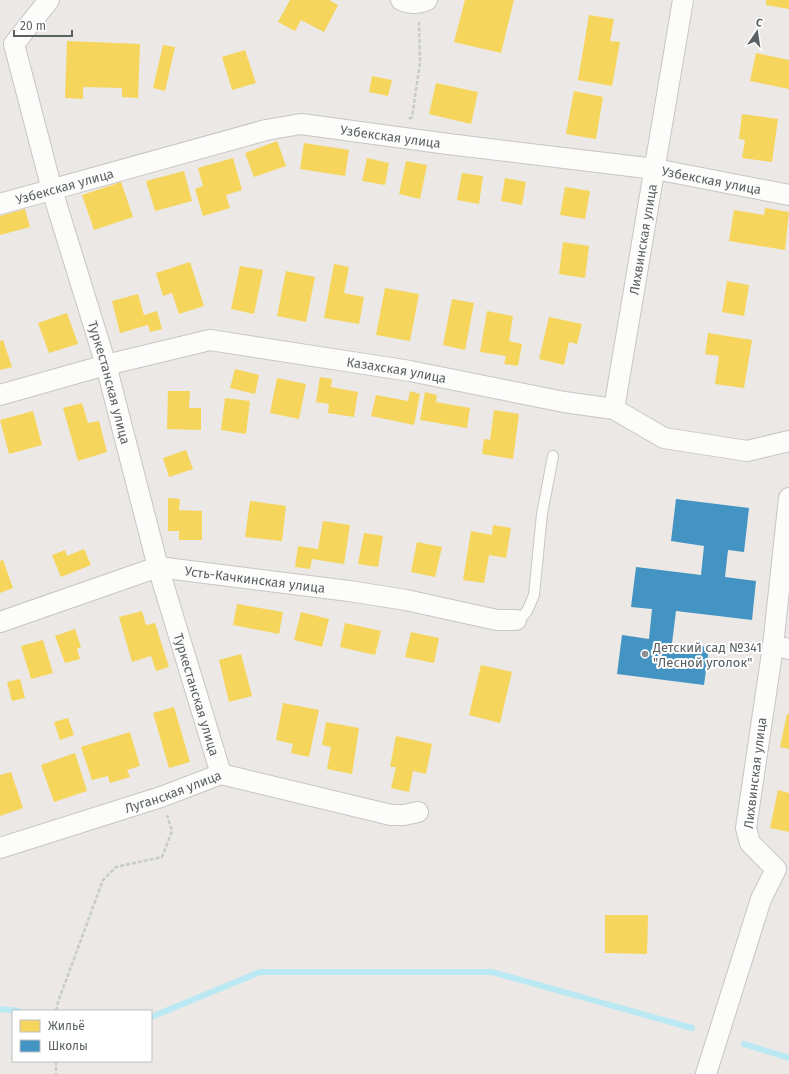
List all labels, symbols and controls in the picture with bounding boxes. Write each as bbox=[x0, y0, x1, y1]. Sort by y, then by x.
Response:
scale bar bbox=[14, 12, 72, 38]
north arrow bbox=[737, 12, 777, 52]
text: С bbox=[755, 16, 764, 30]
text: 20 m bbox=[20, 19, 46, 33]
street label: Узбекская улица bbox=[340, 122, 442, 150]
street label: Узбекская улица bbox=[660, 163, 762, 197]
street label: Узбекская улица bbox=[14, 165, 115, 207]
street label: Лихвинская улица bbox=[626, 183, 659, 296]
street label: Туркестанская улица bbox=[85, 319, 134, 446]
street label: Казахская улица bbox=[346, 354, 448, 386]
street label: Усть-Качкинская улица bbox=[184, 563, 326, 595]
street label: Туркестанская улица bbox=[171, 631, 222, 757]
place label: Детский сад №341 "Лесной уголок" bbox=[652, 640, 762, 670]
marker: Детский сад №341 "Лесной уголок" bbox=[640, 649, 650, 659]
street label: Лихвинская улица bbox=[741, 716, 769, 830]
street label: Луганская улица bbox=[123, 767, 223, 816]
legend bbox=[12, 1010, 152, 1062]
text: Жильё bbox=[48, 1019, 85, 1033]
text: Школы bbox=[48, 1039, 88, 1053]

